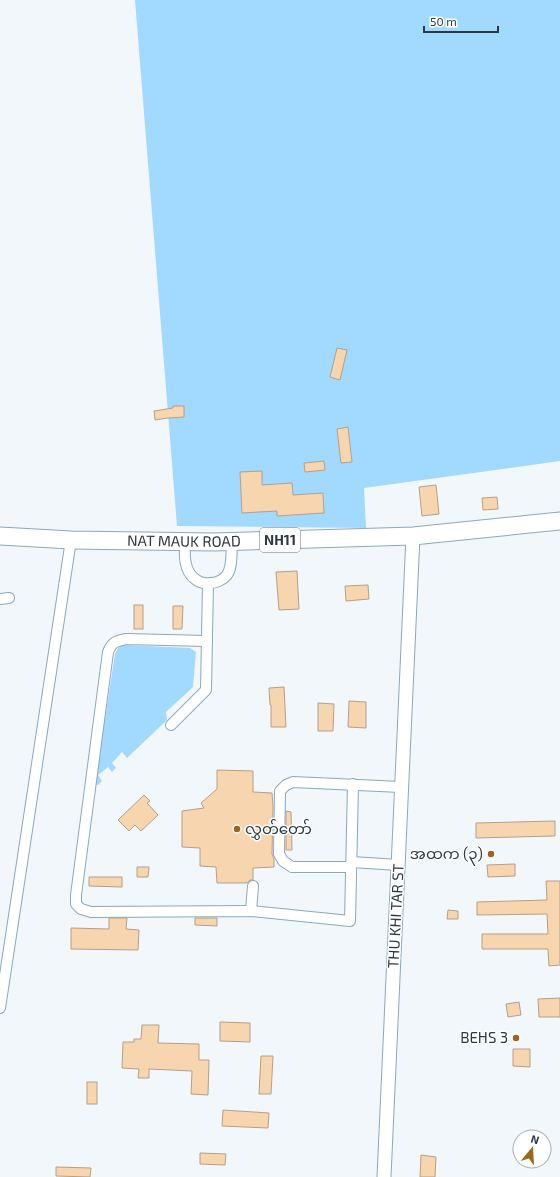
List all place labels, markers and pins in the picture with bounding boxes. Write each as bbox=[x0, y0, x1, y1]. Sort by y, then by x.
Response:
place label: လွှတ်တော် bbox=[245, 819, 312, 840]
marker: လွှတ်တော် bbox=[232, 824, 242, 834]
place label: အထက (၃) bbox=[410, 844, 483, 866]
marker: အထက (၃) bbox=[486, 849, 496, 859]
place label: BEHS 3 bbox=[460, 1028, 508, 1046]
marker: BEHS 3 bbox=[511, 1033, 521, 1043]

